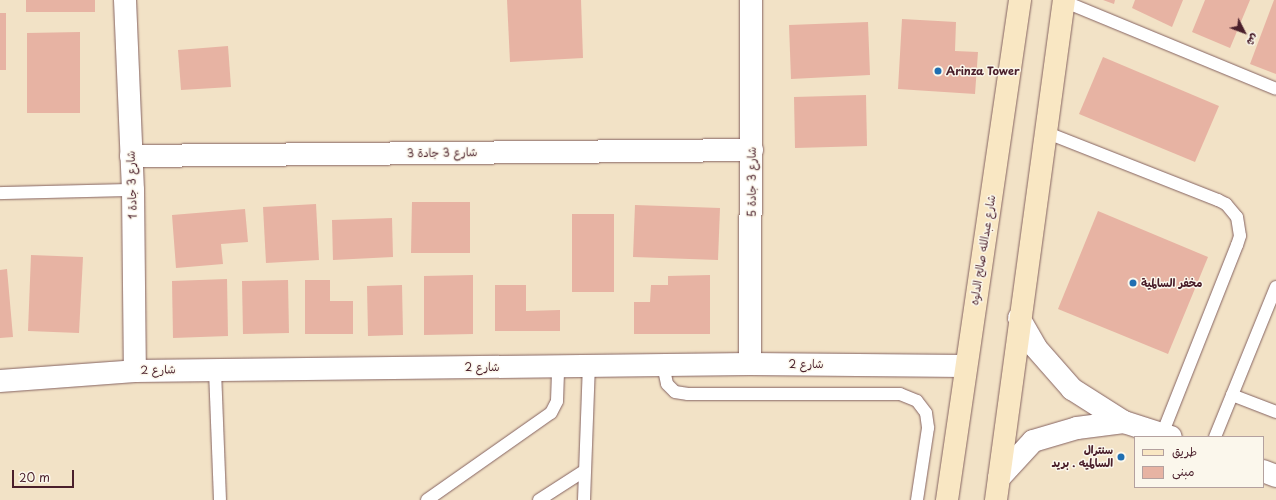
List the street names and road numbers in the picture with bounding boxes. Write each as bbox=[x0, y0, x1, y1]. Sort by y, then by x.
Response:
street label: شارع 3 جادة 3 bbox=[407, 146, 477, 160]
street label: شارع 3 جادة 5 bbox=[745, 147, 759, 217]
street label: شارع 3 جادة 1 bbox=[124, 151, 140, 219]
street label: شارع عبدالله صالح الدلوه bbox=[968, 194, 998, 306]
street label: شارع 2 bbox=[788, 357, 824, 371]
street label: شارع 2 bbox=[464, 360, 500, 374]
street label: شارع 2 bbox=[140, 363, 176, 377]

